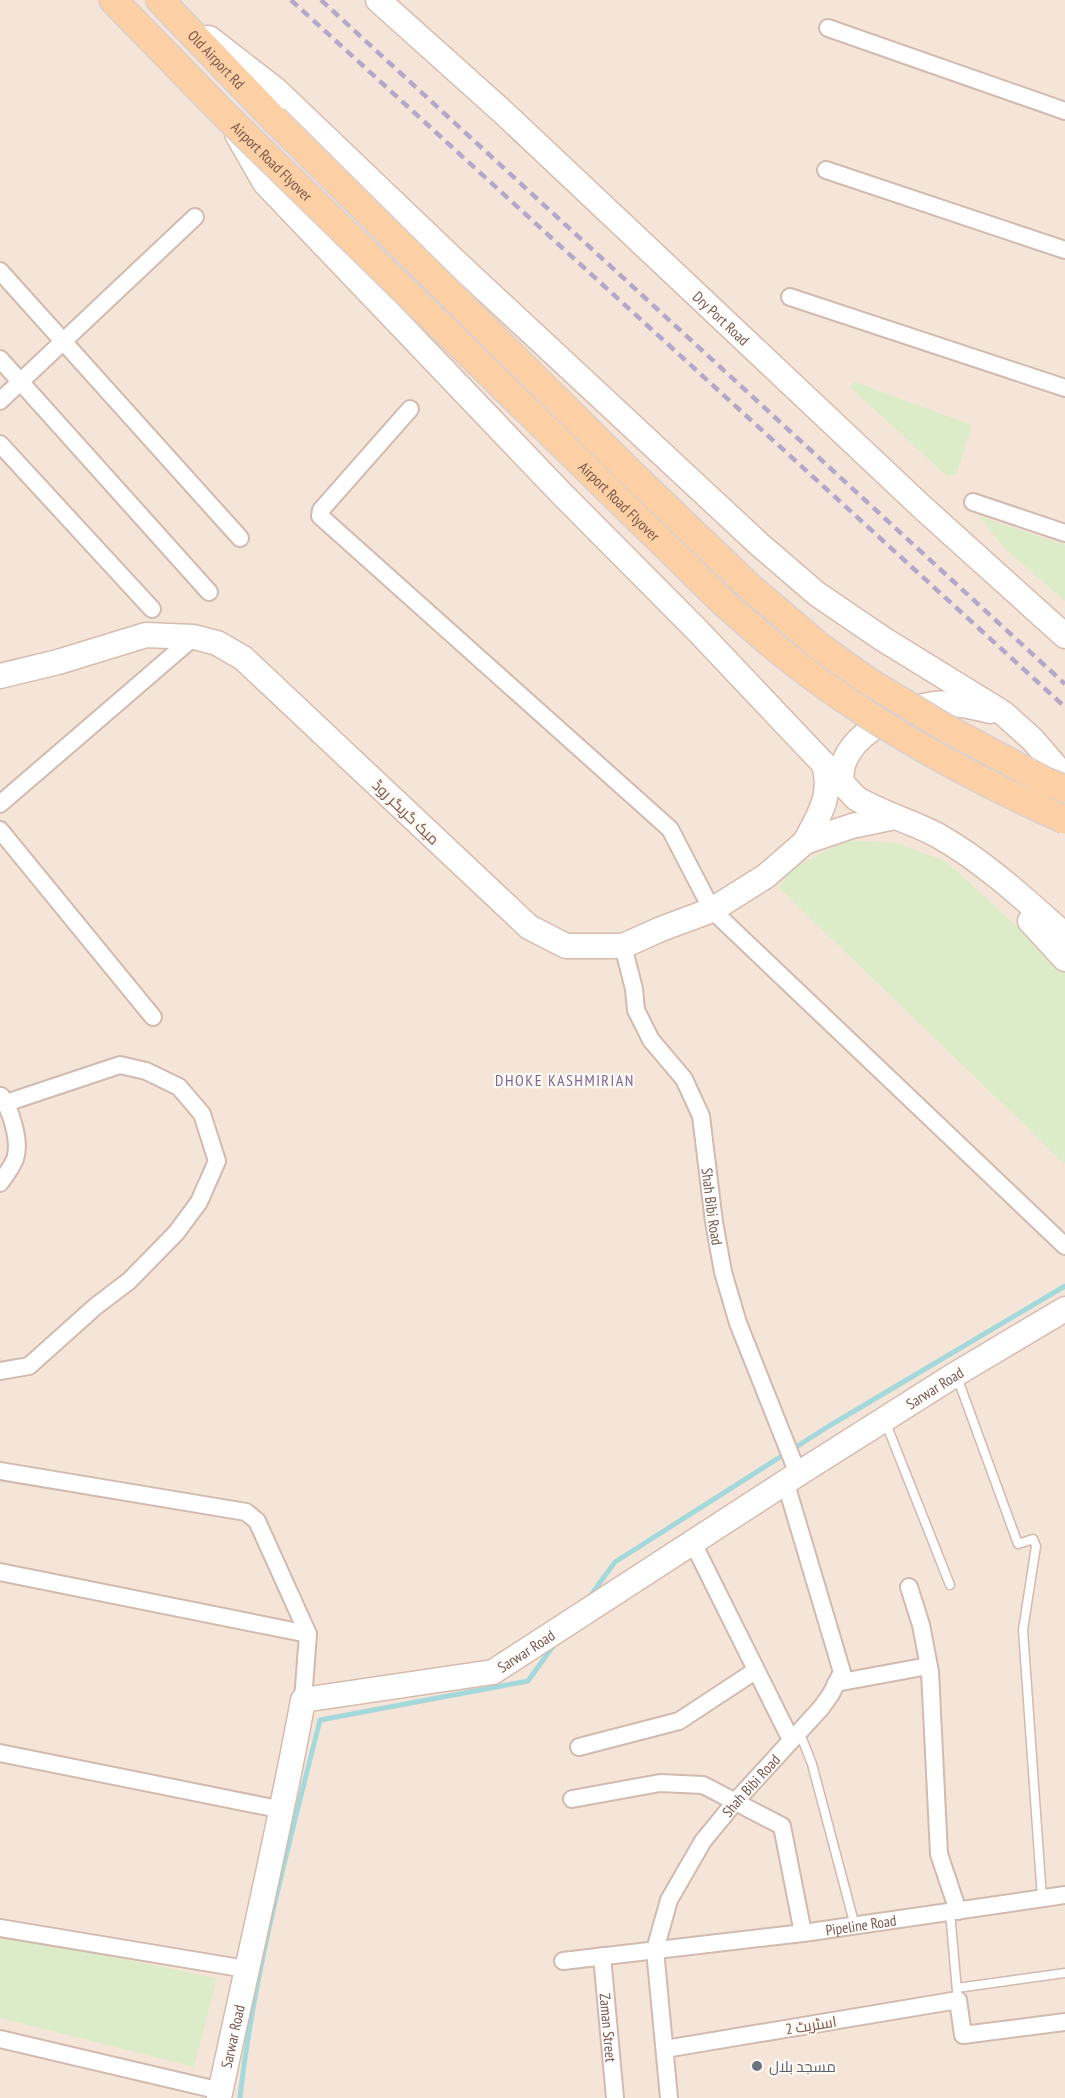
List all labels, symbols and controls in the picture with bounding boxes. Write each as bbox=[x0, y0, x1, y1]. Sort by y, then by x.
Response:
street label: Old Airport Rd bbox=[184, 26, 249, 93]
street label: Airport Road Flyover bbox=[228, 117, 317, 206]
street label: Dry Port Road bbox=[689, 287, 754, 349]
street label: Airport Road Flyover bbox=[575, 457, 665, 545]
street label: میک گریگر روڈ bbox=[369, 775, 443, 849]
district label: DHOKE KASHMIRIAN bbox=[495, 1070, 635, 1090]
street label: Shah Bibi Road bbox=[698, 1167, 727, 1247]
street label: Sarwar Road bbox=[902, 1362, 967, 1413]
street label: Sarwar Road bbox=[494, 1625, 558, 1676]
street label: Shah Bibi Road bbox=[717, 1750, 784, 1820]
street label: Pipeline Road bbox=[824, 1910, 897, 1939]
street label: Zaman Street bbox=[596, 1992, 621, 2063]
street label: Sarwar Road bbox=[216, 2003, 248, 2070]
street label: اسٹریٹ 2 bbox=[784, 2012, 838, 2038]
place label: مسجد بلال bbox=[769, 2057, 836, 2076]
marker: مسجد بلال bbox=[750, 2059, 764, 2073]

